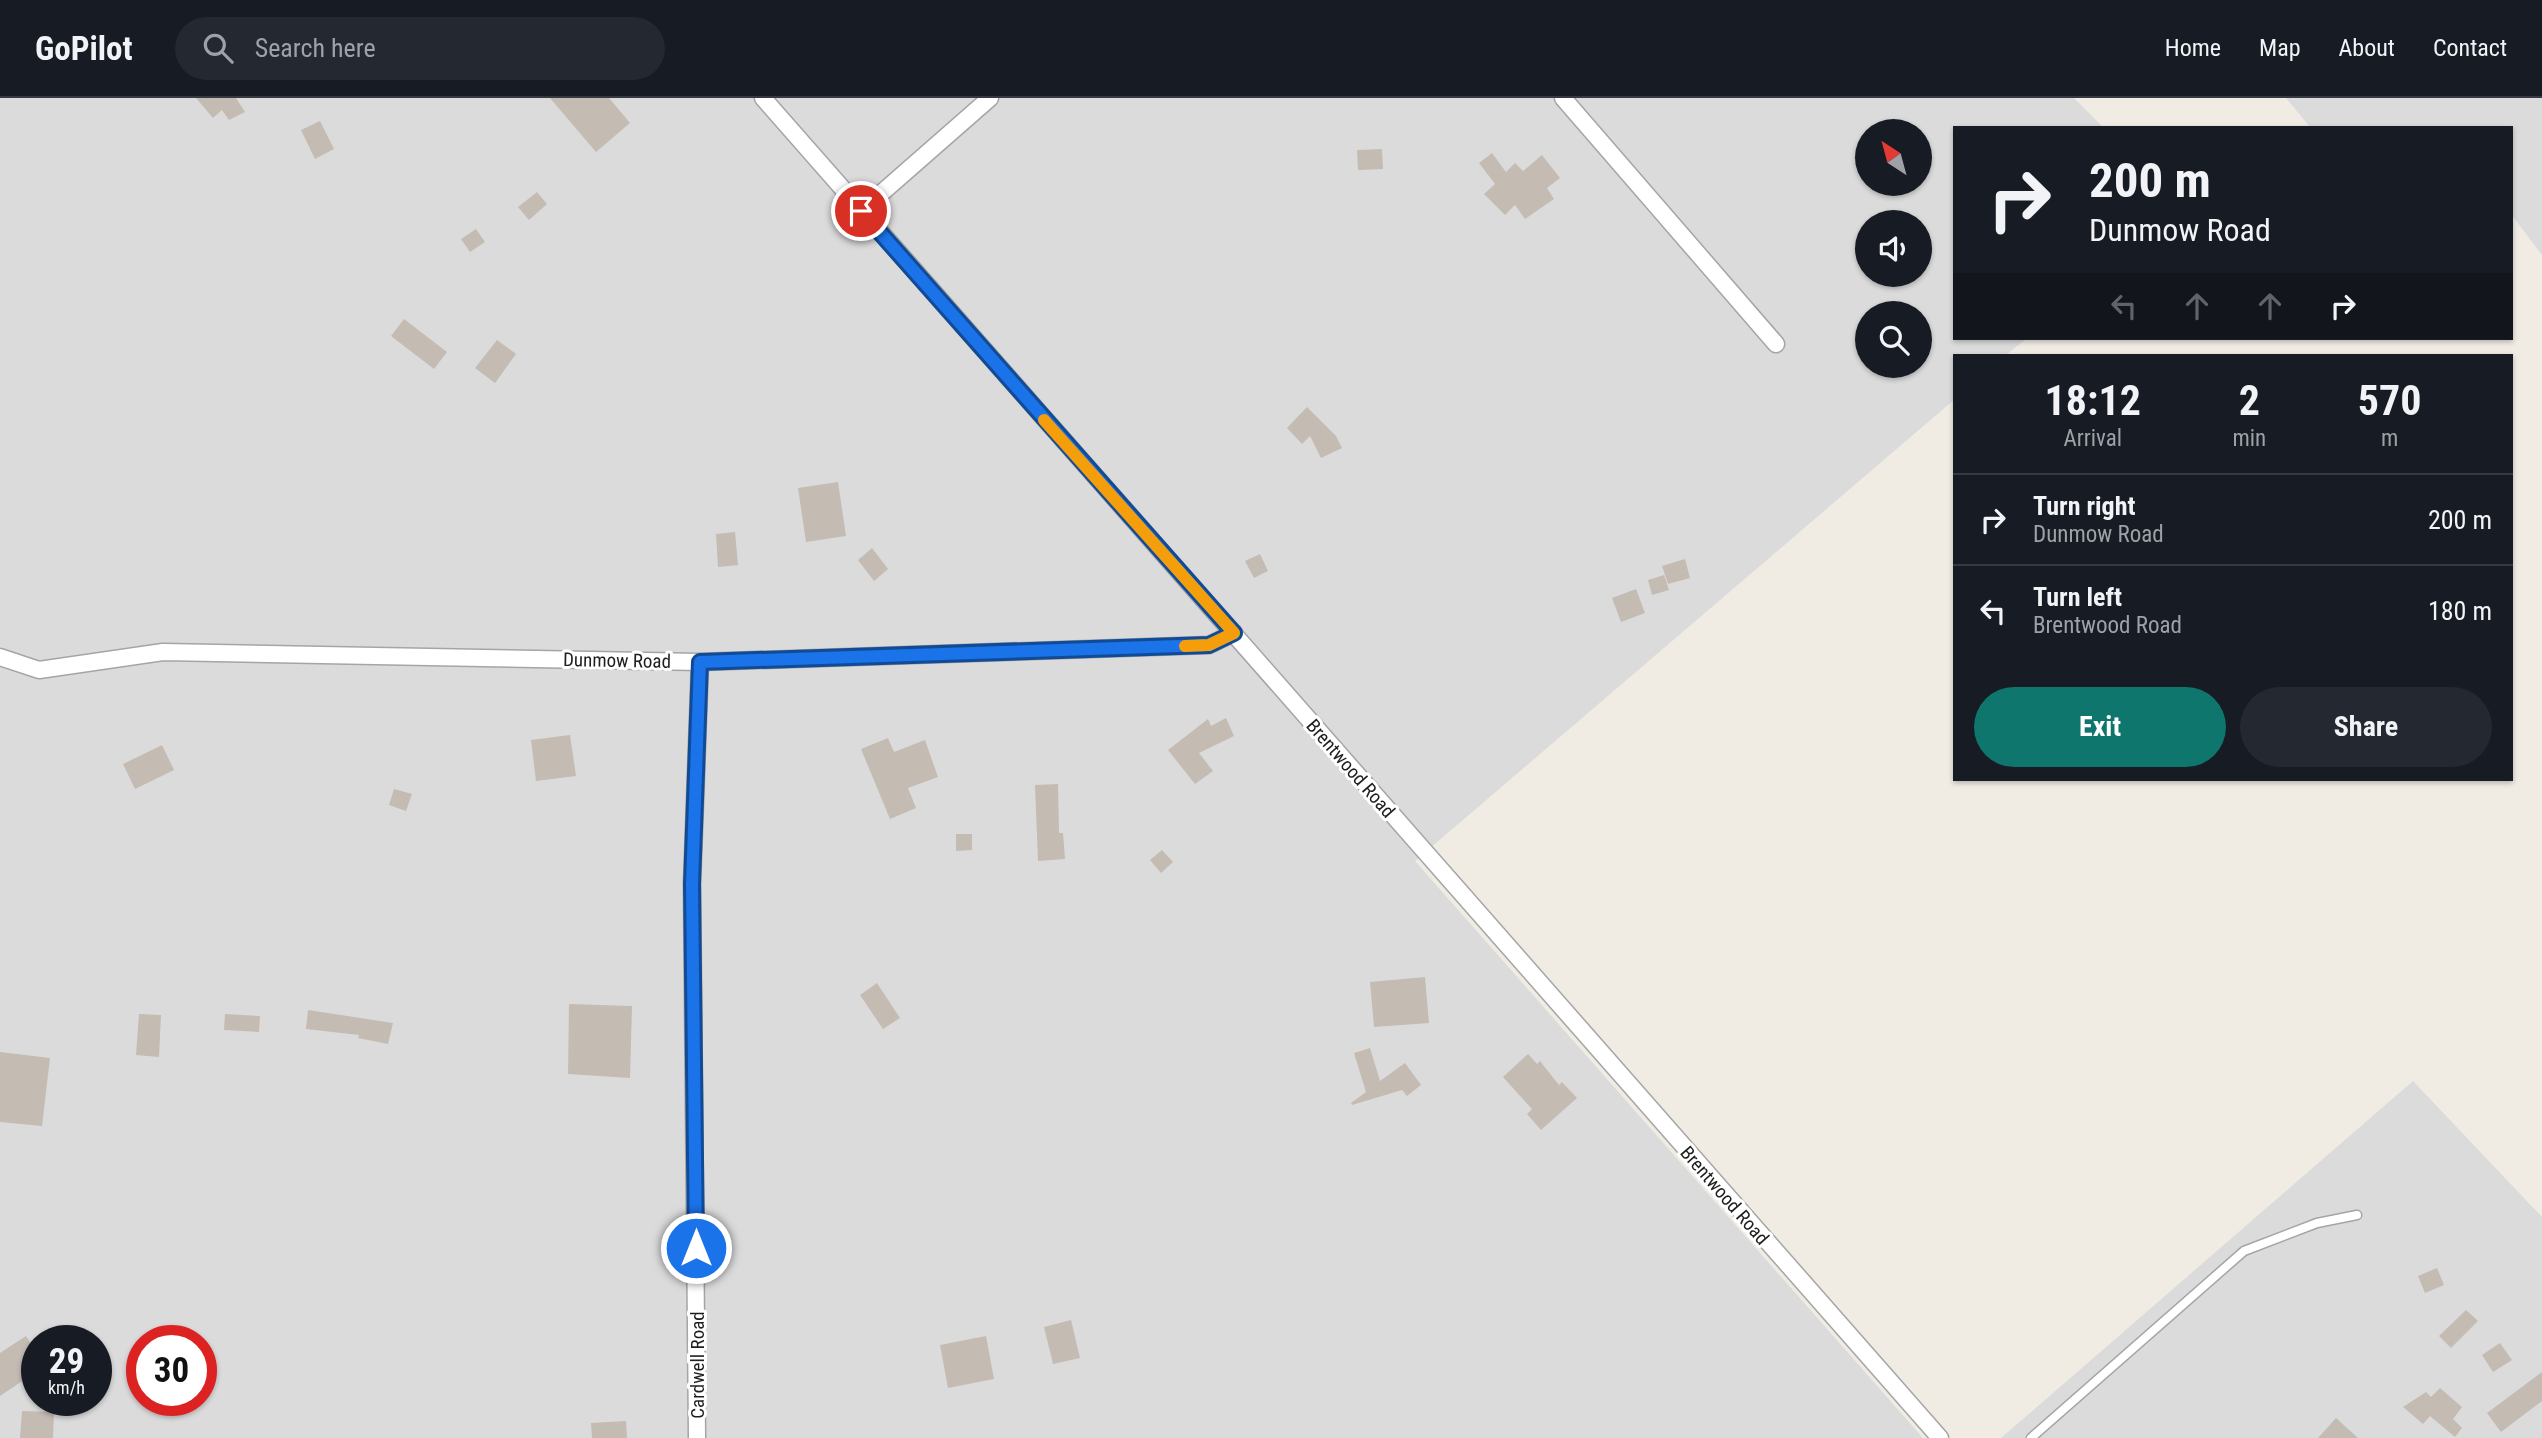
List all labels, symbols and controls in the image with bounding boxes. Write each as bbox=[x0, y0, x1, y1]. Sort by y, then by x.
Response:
search box bbox=[175, 17, 665, 80]
text: GoPilot bbox=[35, 29, 133, 68]
icon: search bbox=[199, 29, 237, 67]
text: Search here bbox=[255, 33, 376, 63]
text: Home bbox=[2165, 34, 2221, 62]
text: Map bbox=[2259, 34, 2301, 62]
text: About bbox=[2339, 34, 2395, 62]
text: Contact bbox=[2433, 34, 2507, 62]
north arrow bbox=[1855, 119, 1932, 196]
map controls bbox=[1855, 119, 1932, 378]
text: 200 m bbox=[2089, 152, 2211, 209]
icon: right bbox=[1974, 154, 2065, 245]
pin bbox=[831, 181, 891, 241]
icon: arrive bbox=[842, 192, 880, 230]
button: sound bbox=[1855, 210, 1932, 287]
text: Dunmow Road bbox=[2089, 211, 2271, 249]
icon: left bbox=[2105, 287, 2143, 325]
icon: ahead bbox=[2178, 287, 2216, 325]
icon: ahead bbox=[2251, 287, 2289, 325]
icon: right bbox=[2324, 287, 2362, 325]
button: search bbox=[1855, 301, 1932, 378]
text: 18:12 bbox=[2045, 376, 2141, 425]
text: 2 bbox=[2239, 376, 2260, 425]
text: 570 bbox=[2358, 376, 2421, 425]
text: Arrival bbox=[2063, 425, 2122, 452]
text: min bbox=[2232, 425, 2266, 452]
text: m bbox=[2381, 425, 2398, 452]
text: Turn right bbox=[2033, 491, 2135, 521]
icon: right bbox=[1974, 501, 2012, 539]
text: 200 m bbox=[2428, 505, 2492, 535]
text: Dunmow Road bbox=[2033, 521, 2164, 548]
text: Turn left bbox=[2033, 582, 2122, 612]
icon: left bbox=[1974, 592, 2012, 630]
text: 180 m bbox=[2428, 596, 2492, 626]
text: Brentwood Road bbox=[2033, 612, 2182, 639]
street label: Dunmow Road bbox=[563, 648, 671, 673]
button: Exit bbox=[1974, 687, 2226, 767]
button: Share bbox=[2240, 687, 2492, 767]
street label: Brentwood Road bbox=[1302, 714, 1400, 822]
street label: Brentwood Road bbox=[1676, 1141, 1774, 1249]
position arrow bbox=[659, 1211, 733, 1285]
street label: Cardwell Road bbox=[686, 1311, 709, 1419]
speed limit sign: 30 bbox=[126, 1325, 217, 1416]
text: 29 bbox=[49, 1341, 84, 1382]
text: km/h bbox=[48, 1377, 85, 1398]

